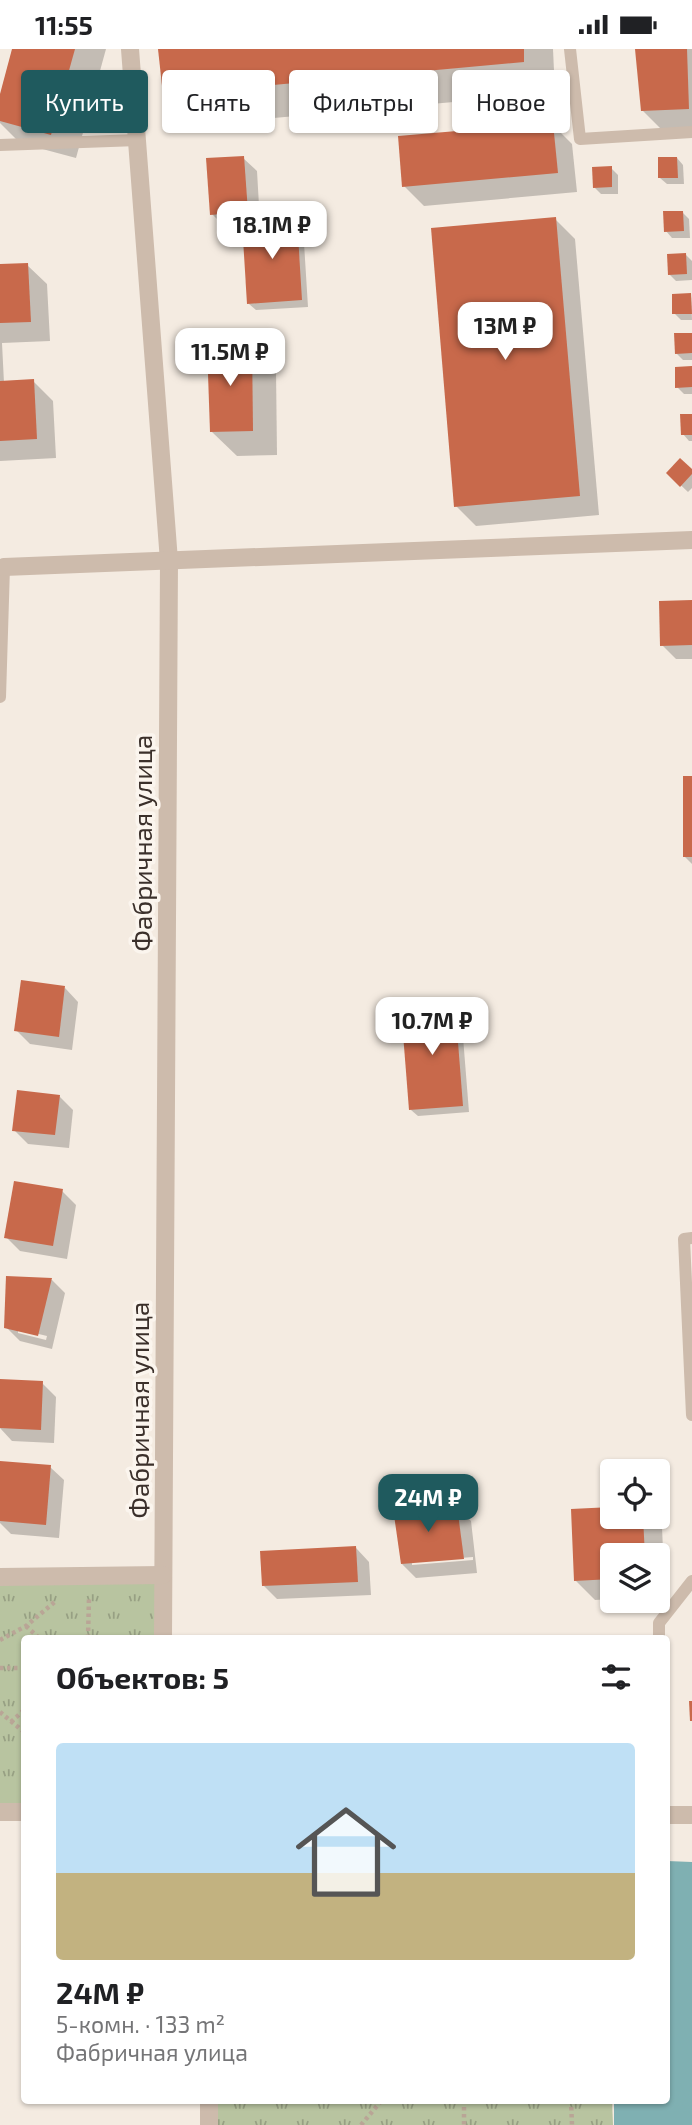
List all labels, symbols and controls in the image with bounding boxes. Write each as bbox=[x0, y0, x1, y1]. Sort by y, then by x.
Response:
text: 11:55 bbox=[35, 9, 93, 40]
chip: Купить bbox=[21, 70, 148, 133]
chip: Снять bbox=[162, 70, 275, 133]
chip: Фильтры bbox=[289, 70, 438, 133]
chip: Новое bbox=[452, 70, 570, 133]
pin: 18.1M ₽ bbox=[207, 201, 337, 261]
text: 18.1M ₽ bbox=[233, 210, 311, 238]
pin: 13M ₽ bbox=[456, 303, 554, 362]
text: 13M ₽ bbox=[474, 311, 536, 339]
pin: 11.5M ₽ bbox=[165, 329, 295, 388]
text: 11.5M ₽ bbox=[191, 337, 269, 365]
street label: Фабричная улица bbox=[126, 735, 158, 951]
pin: 10.7M ₽ bbox=[367, 997, 497, 1057]
text: 10.7M ₽ bbox=[391, 1006, 473, 1034]
street label: Фабричная улица bbox=[123, 1302, 155, 1518]
map controls bbox=[600, 1459, 670, 1613]
button: locate bbox=[600, 1459, 670, 1529]
pin: 24M ₽ bbox=[379, 1475, 477, 1534]
text: 24M ₽ bbox=[394, 1483, 462, 1511]
button: layers bbox=[600, 1543, 670, 1613]
icon: filters bbox=[597, 1658, 635, 1696]
text: Объектов: 5 bbox=[56, 1659, 229, 1695]
icon: home bbox=[283, 1789, 409, 1915]
text: 24M ₽ bbox=[56, 1974, 144, 2010]
text: 5-комн. · 133 m² bbox=[56, 2010, 225, 2038]
text: Фабричная улица bbox=[56, 2038, 248, 2066]

